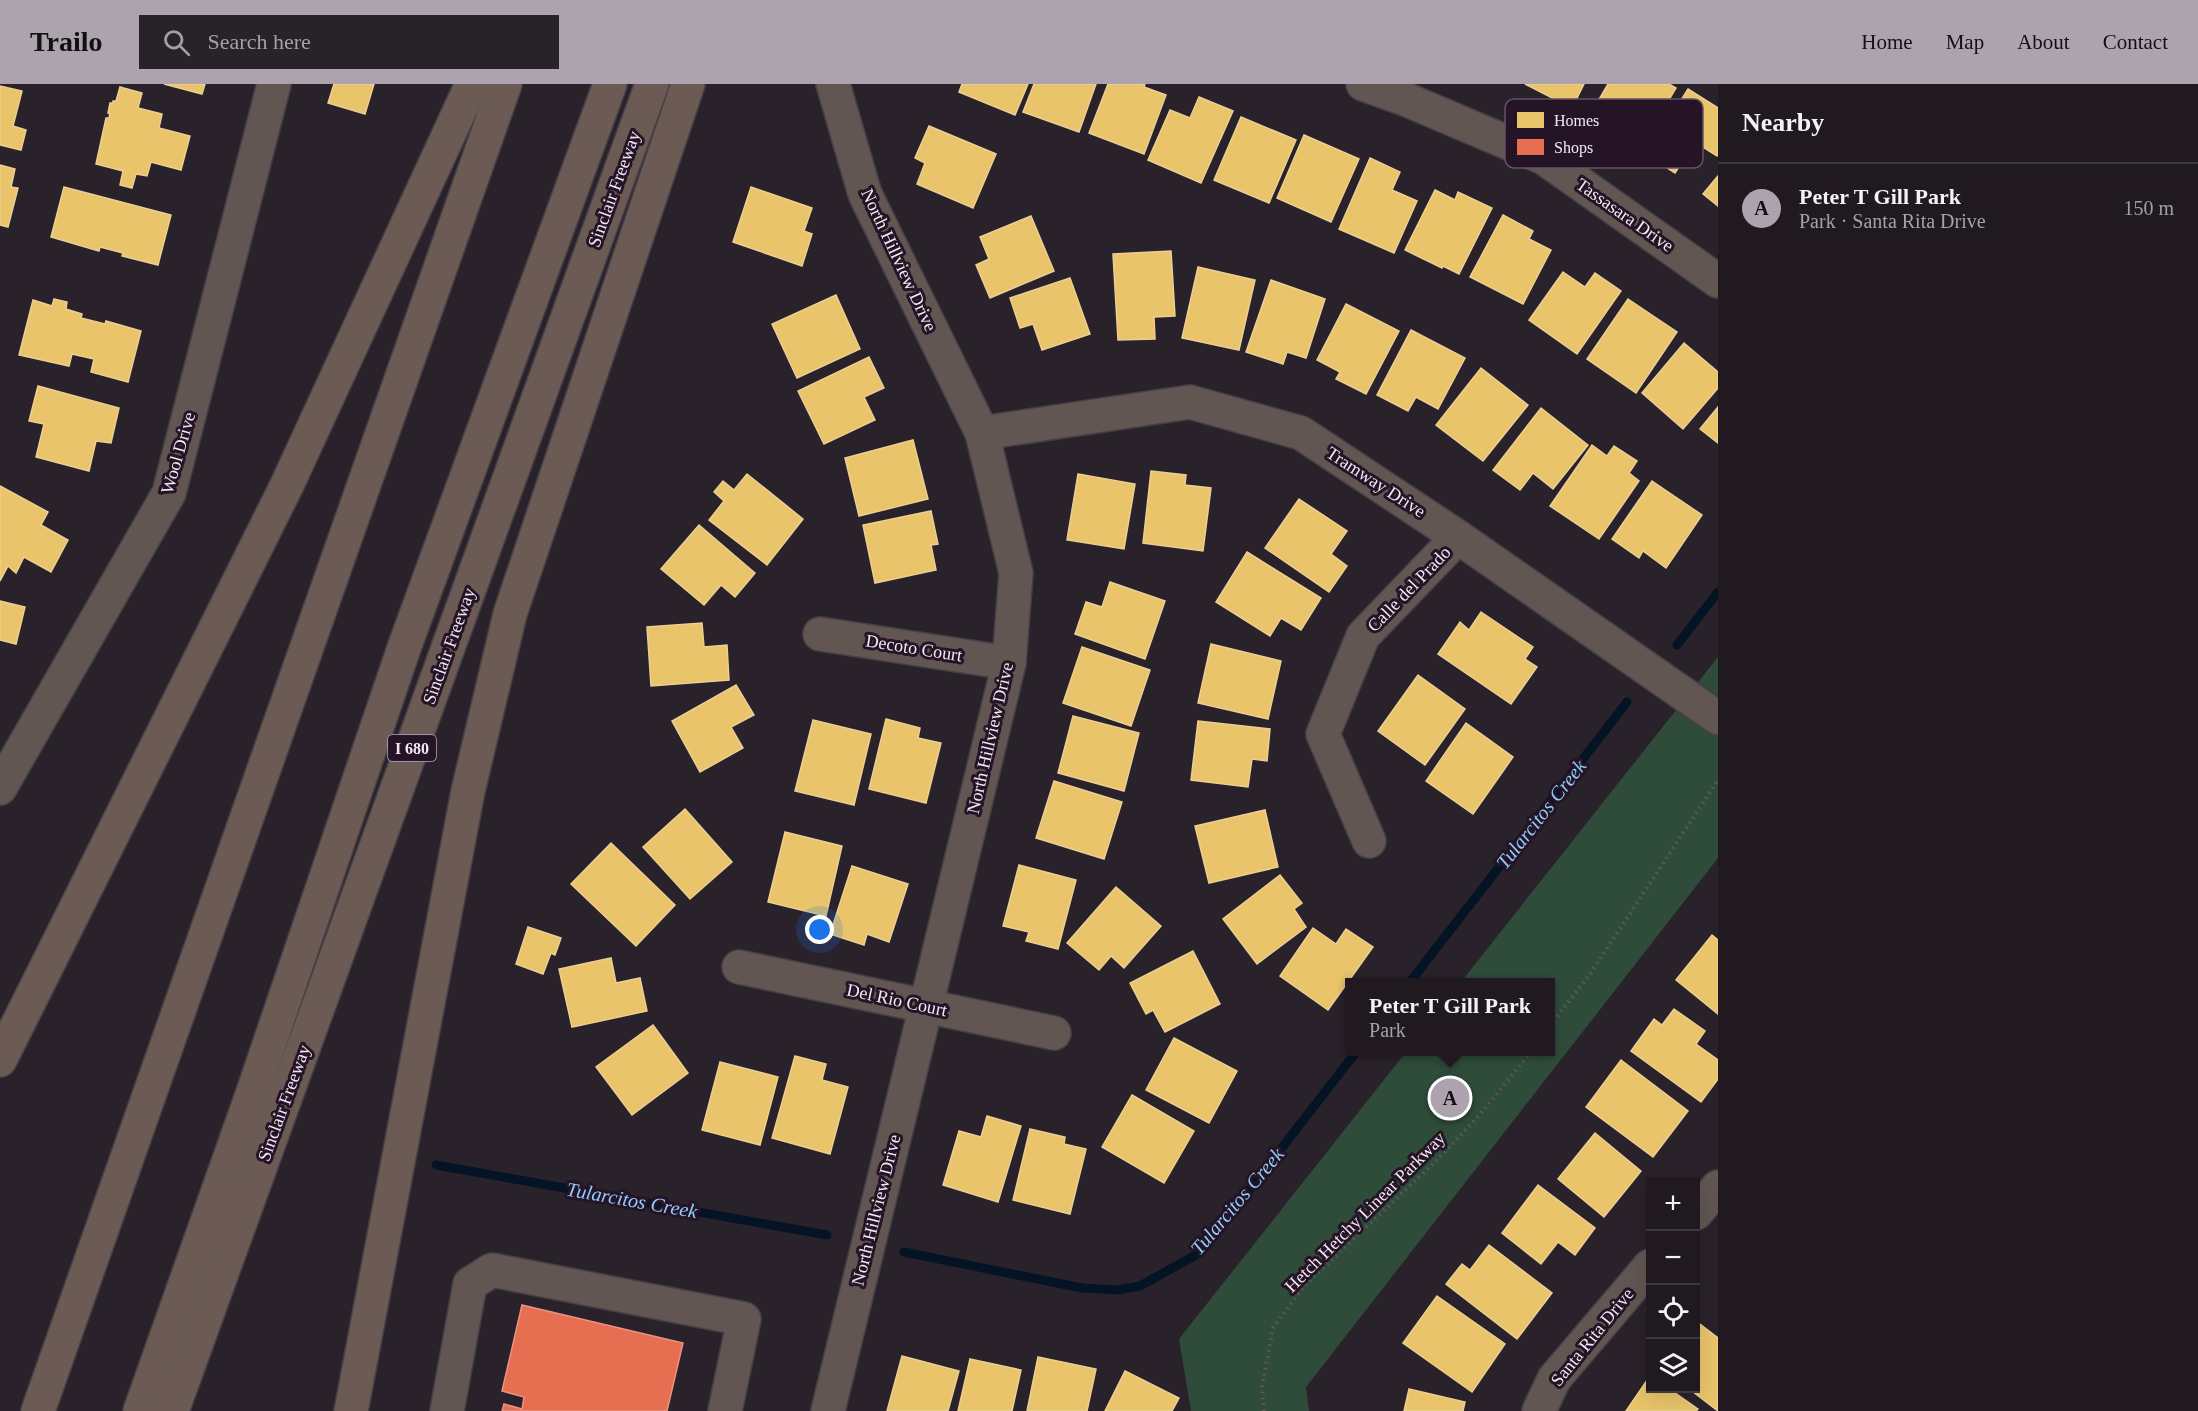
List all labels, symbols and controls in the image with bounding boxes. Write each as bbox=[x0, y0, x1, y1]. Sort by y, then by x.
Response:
search box bbox=[139, 15, 559, 69]
text: Trailo bbox=[30, 26, 103, 57]
icon: search bbox=[160, 26, 193, 59]
text: Search here bbox=[208, 29, 311, 54]
text: Home bbox=[1861, 30, 1913, 54]
text: Map bbox=[1946, 30, 1984, 54]
text: About bbox=[2017, 30, 2070, 54]
text: Contact bbox=[2103, 30, 2168, 54]
legend bbox=[1505, 99, 1703, 168]
text: Nearby bbox=[1742, 108, 1824, 137]
text: Homes bbox=[1554, 112, 1599, 129]
street label: Sinclair Freeway bbox=[584, 128, 644, 250]
text: Shops bbox=[1554, 139, 1593, 157]
street label: Tassasara Drive bbox=[1572, 174, 1678, 256]
text: Peter T Gill Park bbox=[1799, 184, 1961, 209]
street label: North Hillview Drive bbox=[857, 186, 941, 334]
text: A bbox=[1754, 197, 1769, 219]
text: 150 m bbox=[2123, 197, 2174, 219]
text: Park · Santa Rita Drive bbox=[1799, 210, 1986, 232]
street label: Wool Drive bbox=[157, 410, 199, 496]
street label: Tramway Drive bbox=[1323, 443, 1429, 521]
street label: Calle del Prado bbox=[1363, 542, 1455, 636]
street label: Sinclair Freeway bbox=[419, 585, 479, 707]
street label: Decoto Court bbox=[864, 630, 964, 666]
street label: North Hillview Drive bbox=[963, 660, 1017, 816]
road number: I 680 bbox=[388, 735, 436, 761]
water label: Tularcitos Creek bbox=[1492, 754, 1591, 873]
your location bbox=[805, 915, 834, 944]
popup bbox=[1345, 978, 1555, 1056]
street label: Del Rio Court bbox=[845, 980, 949, 1020]
text: Peter T Gill Park bbox=[1369, 993, 1531, 1018]
text: Park bbox=[1369, 1019, 1406, 1041]
street label: Sinclair Freeway bbox=[254, 1042, 314, 1164]
pin: A bbox=[1430, 1076, 1470, 1120]
street label: Hetch Hetchy Linear Parkway bbox=[1281, 1128, 1449, 1296]
street label: North Hillview Drive bbox=[848, 1132, 904, 1288]
water label: Tularcitos Creek bbox=[1186, 1142, 1289, 1259]
map controls bbox=[1646, 1177, 1700, 1393]
button: + bbox=[1646, 1177, 1700, 1231]
water label: Tularcitos Creek bbox=[565, 1178, 700, 1223]
button: − bbox=[1646, 1231, 1700, 1285]
street label: Santa Rita Drive bbox=[1546, 1284, 1638, 1390]
button: locate bbox=[1646, 1285, 1700, 1339]
button: layers bbox=[1646, 1339, 1700, 1393]

